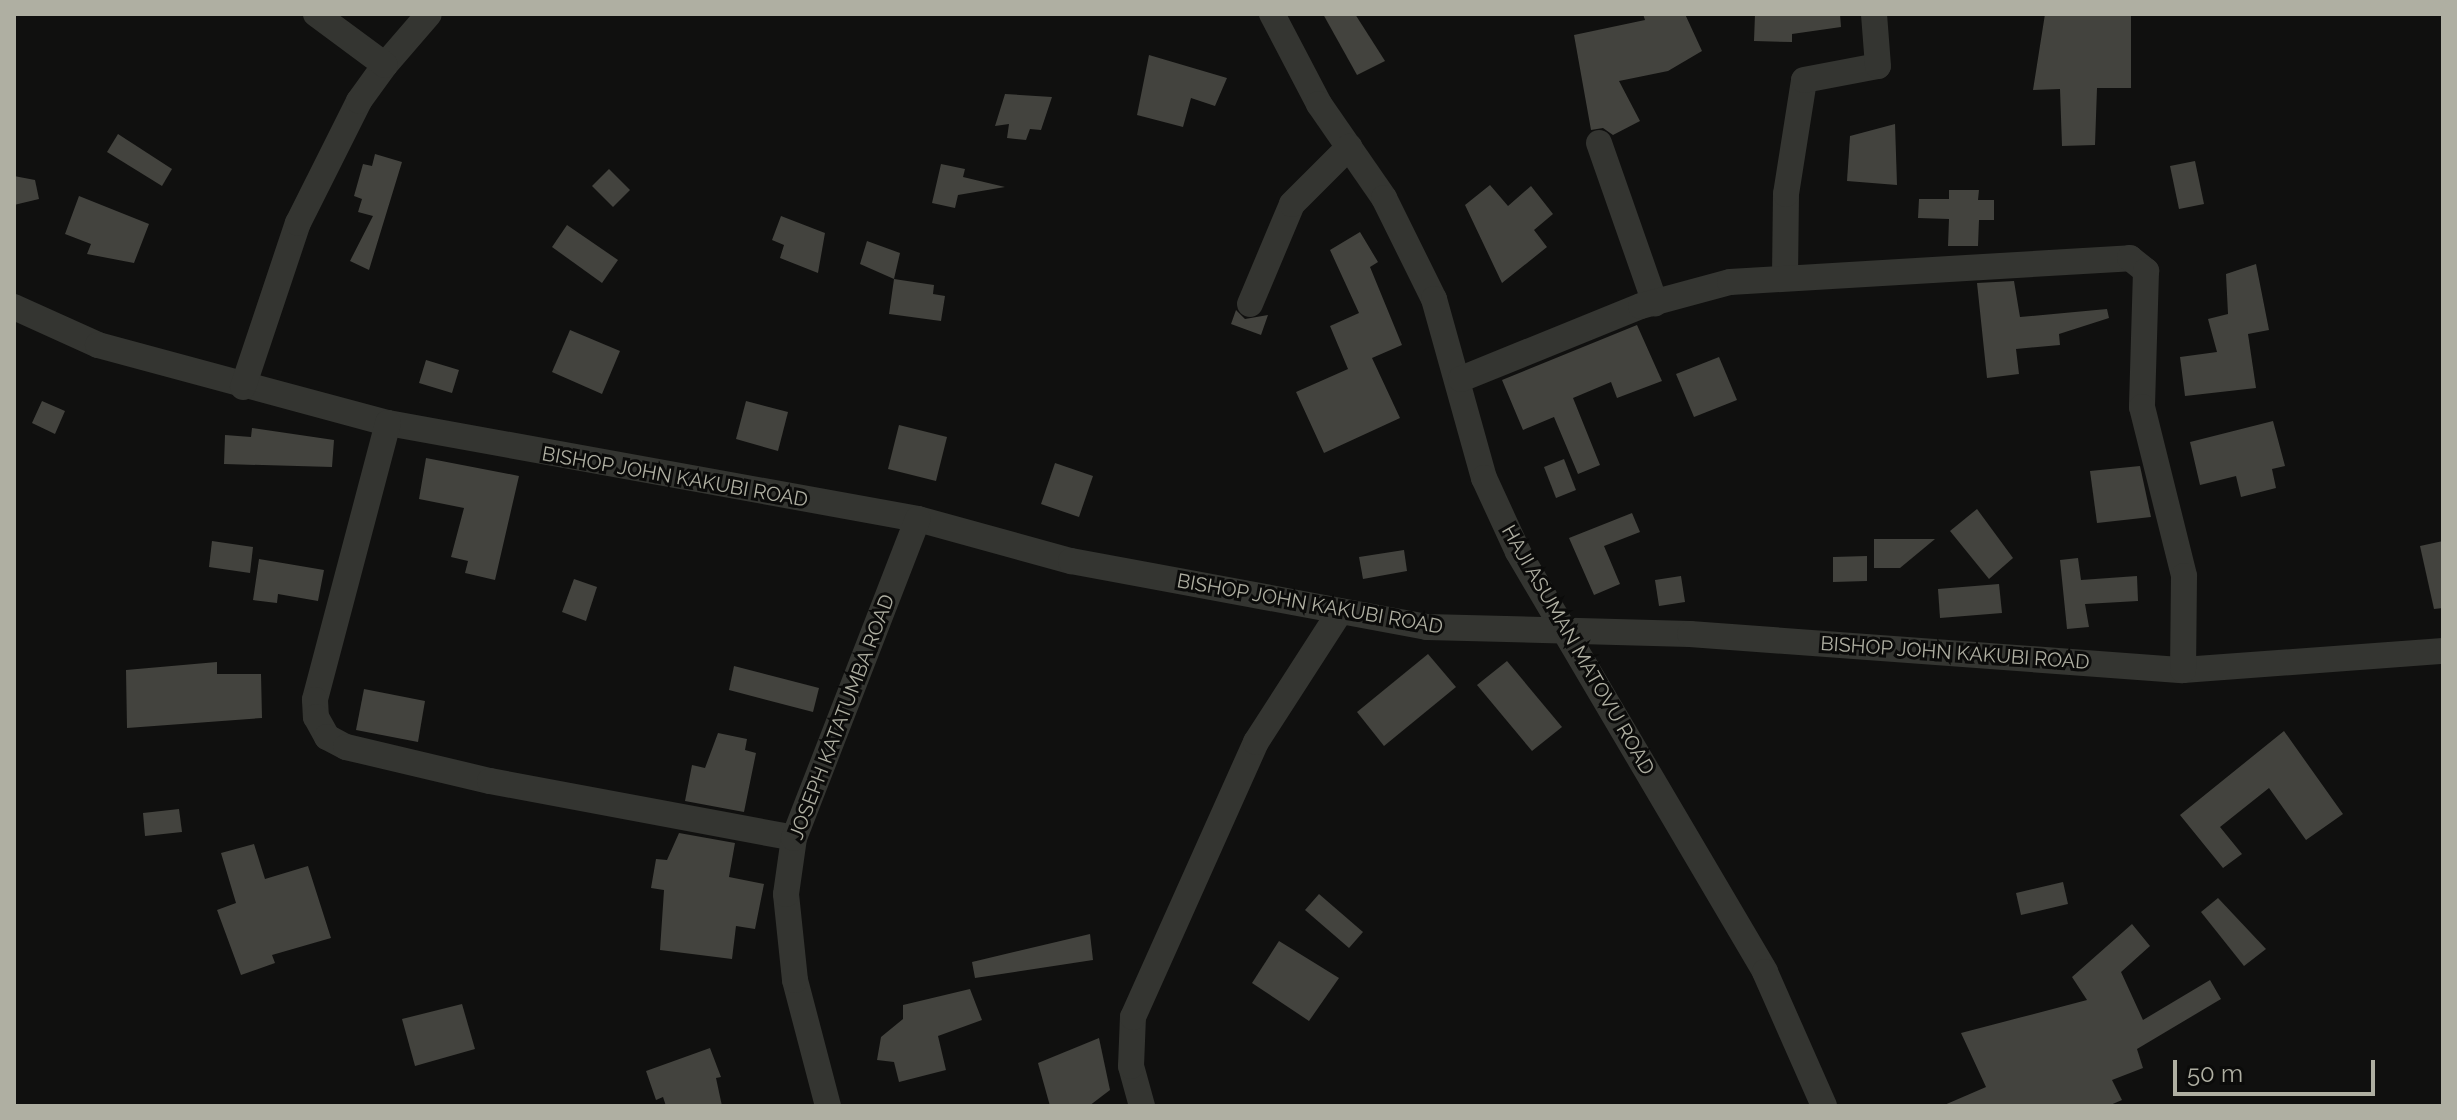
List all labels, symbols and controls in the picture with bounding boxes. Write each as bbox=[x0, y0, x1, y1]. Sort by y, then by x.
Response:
street label: BISHOP JOHN KAKUBI ROAD bbox=[540, 442, 810, 512]
street label: HAJI ASUMAN MATOVU ROAD bbox=[1496, 521, 1660, 779]
street label: BISHOP JOHN KAKUBI ROAD bbox=[1175, 569, 1445, 639]
street label: JOSEPH KATATUMBA ROAD bbox=[784, 591, 900, 843]
street label: BISHOP JOHN KAKUBI ROAD bbox=[1819, 632, 2091, 674]
scale bar bbox=[2177, 1044, 2379, 1094]
text: 50 m bbox=[2187, 1059, 2243, 1088]

